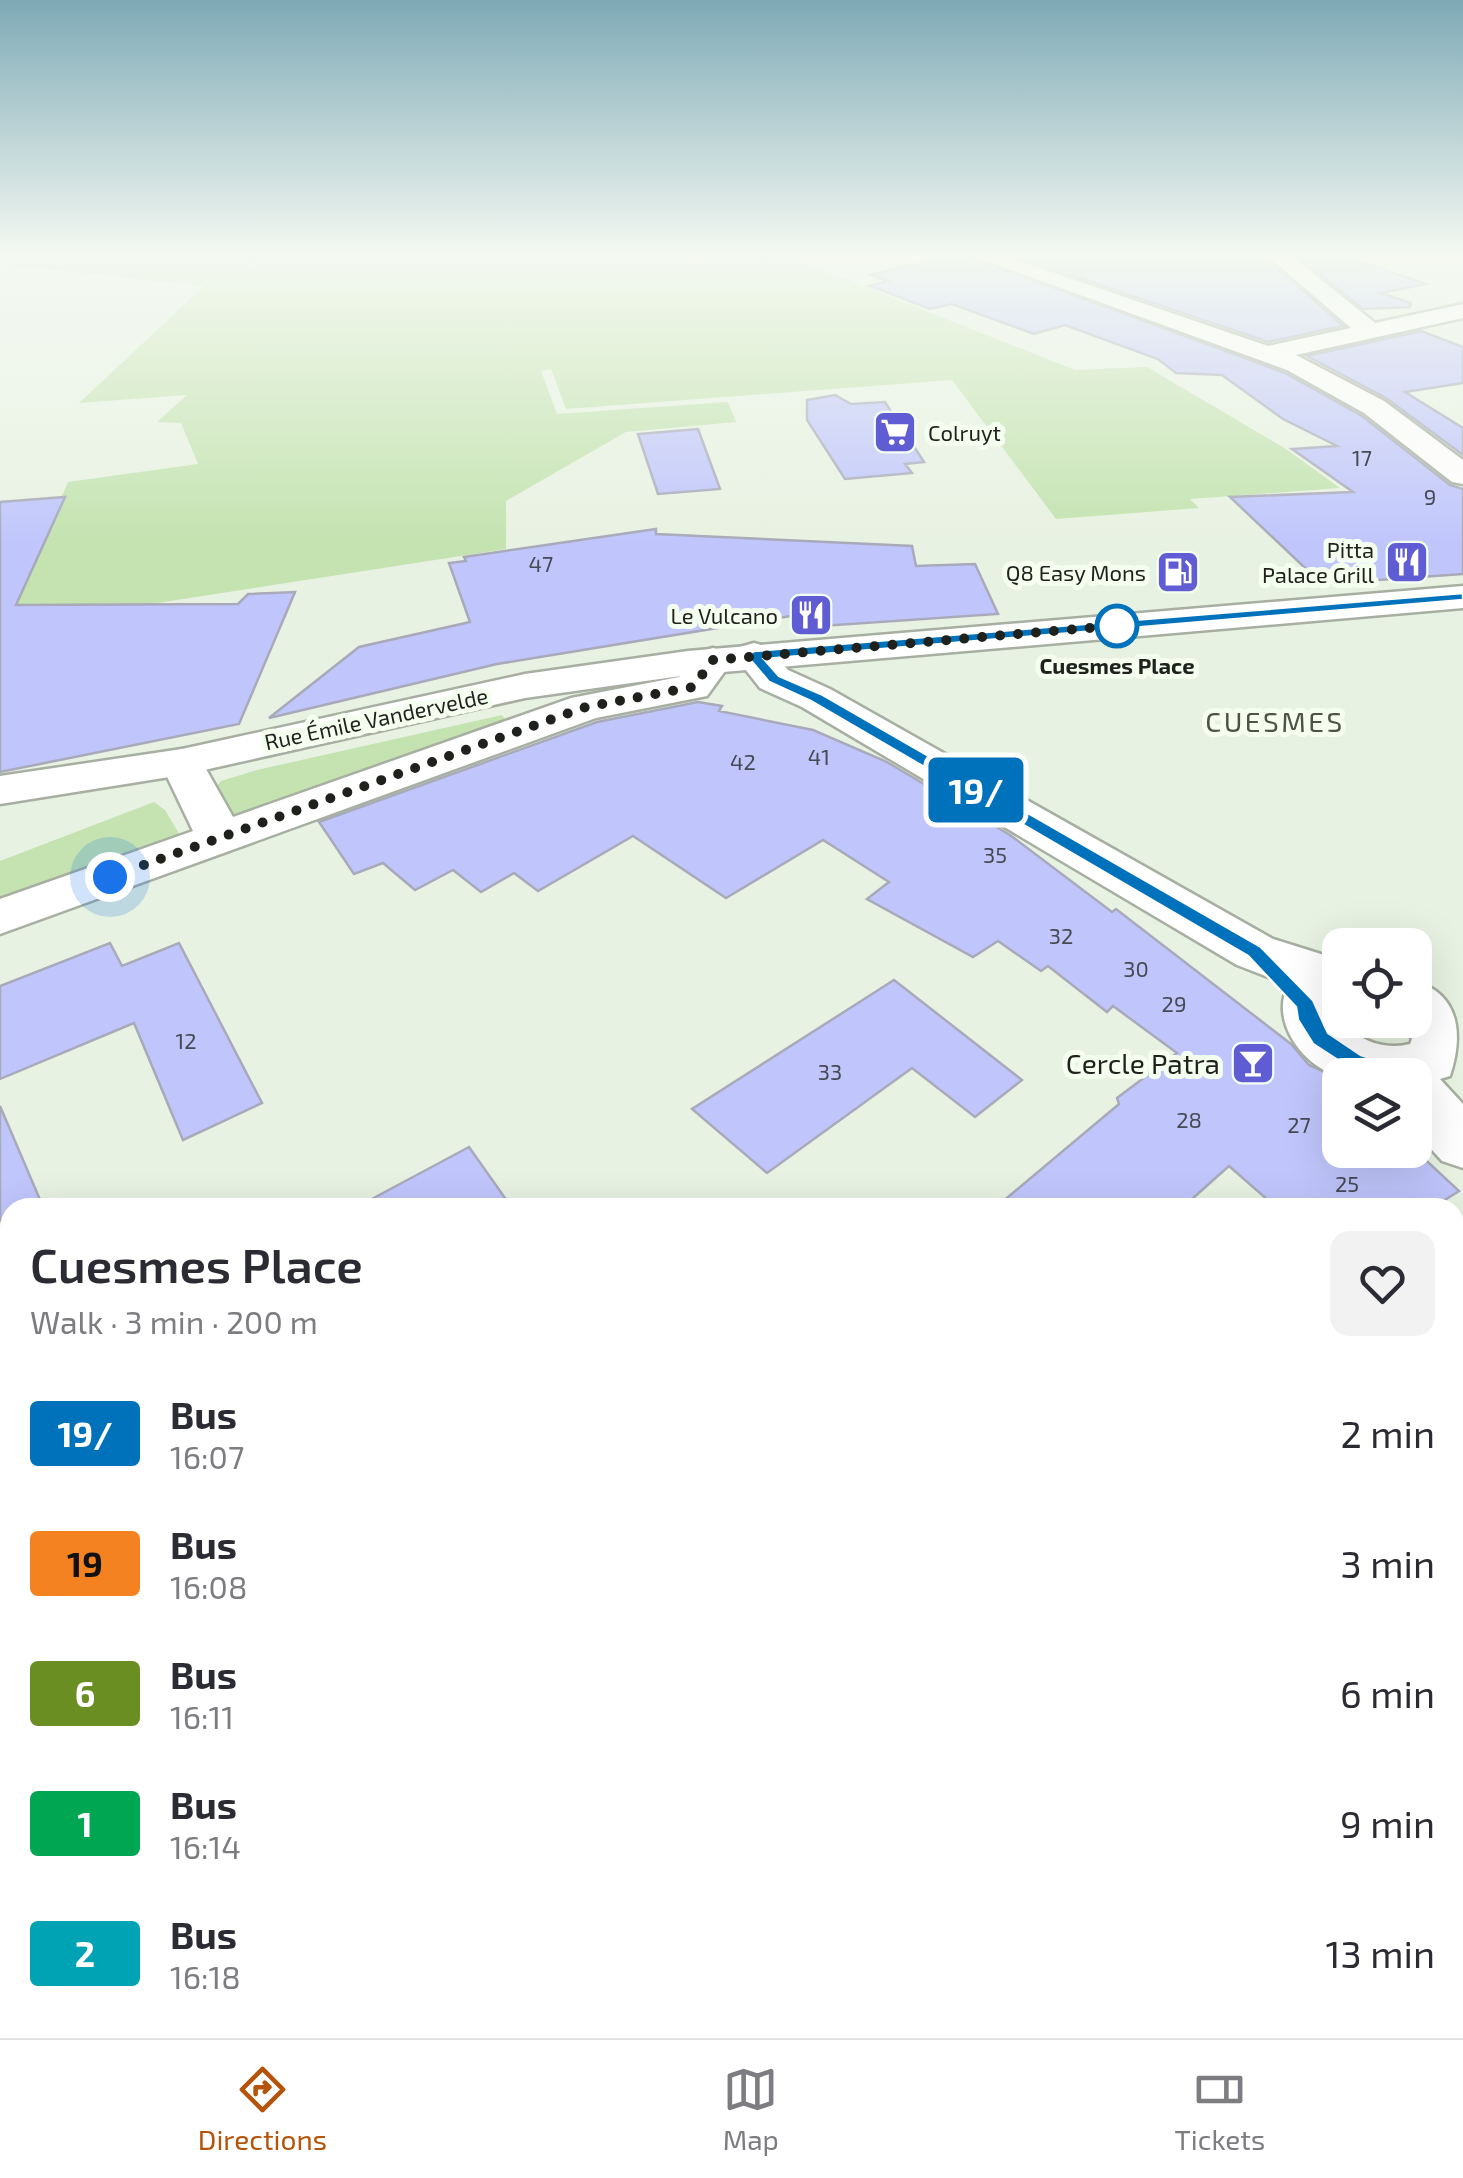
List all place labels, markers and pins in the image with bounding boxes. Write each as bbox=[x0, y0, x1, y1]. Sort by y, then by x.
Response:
supermarket icon: Colruyt bbox=[872, 409, 918, 455]
place label: Colruyt bbox=[928, 419, 1001, 445]
place label: Pitta Palace Grill bbox=[1262, 536, 1374, 587]
restaurant icon: Pitta Palace Grill bbox=[1384, 539, 1430, 585]
fuel station icon: Q8 Easy Mons bbox=[1155, 549, 1201, 595]
place label: Q8 Easy Mons bbox=[1006, 559, 1146, 586]
restaurant icon: Le Vulcano bbox=[788, 592, 834, 638]
place label: Le Vulcano bbox=[671, 602, 778, 628]
marker: Cuesmes Place bbox=[1096, 605, 1138, 647]
place label: Cuesmes Place bbox=[1039, 652, 1195, 678]
bar icon: Cercle Patra bbox=[1230, 1040, 1276, 1086]
place label: Cercle Patra bbox=[1066, 1046, 1220, 1080]

